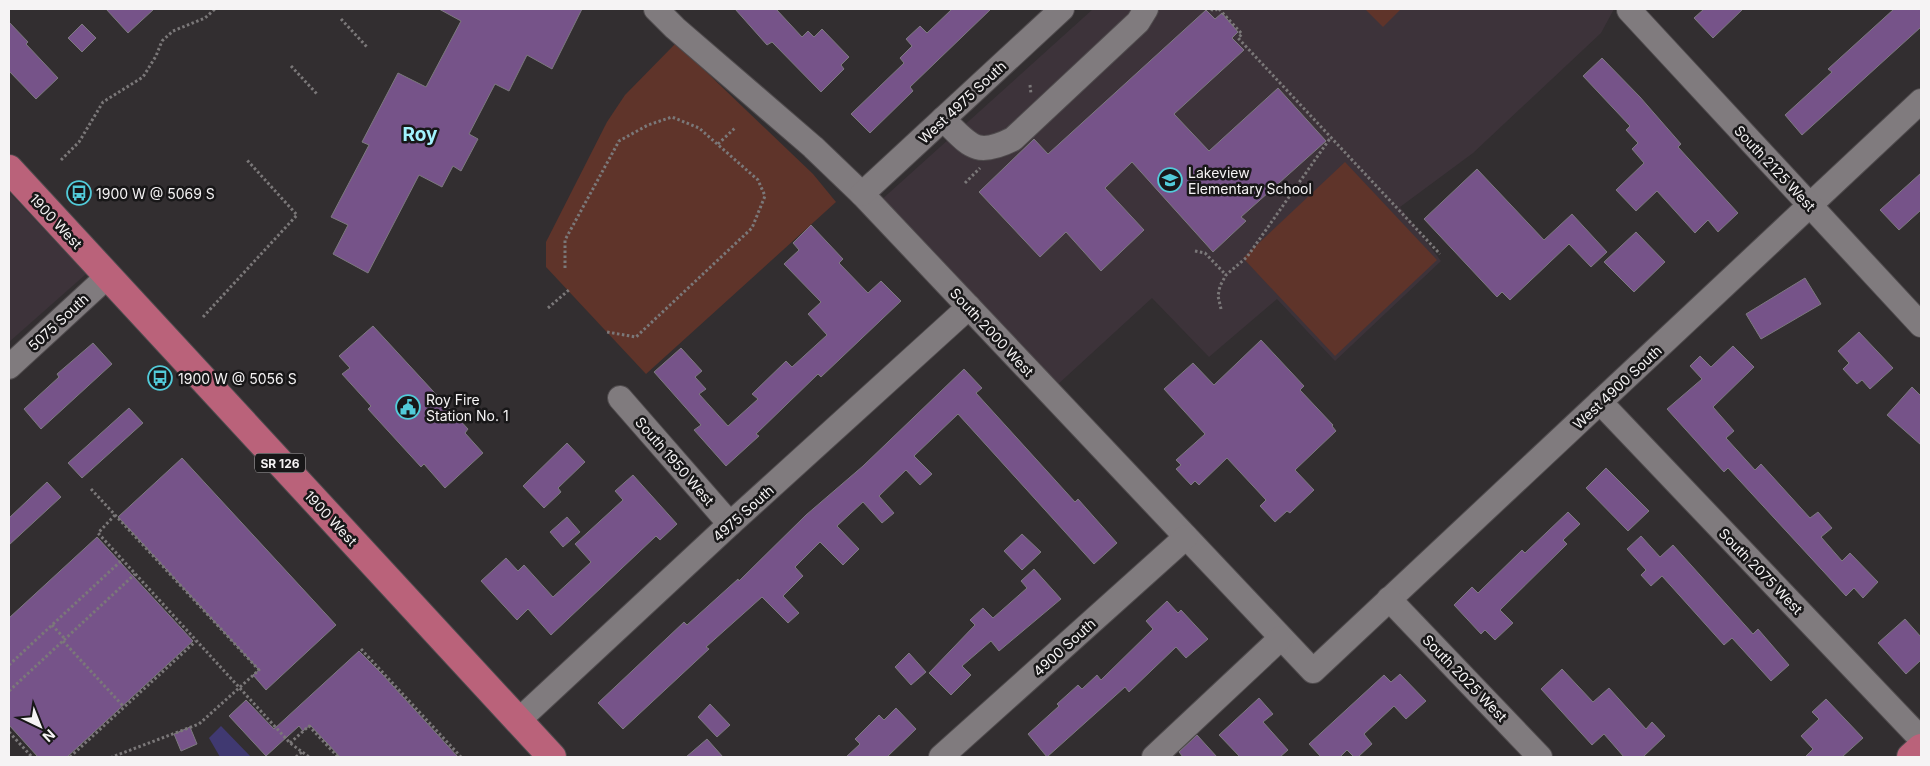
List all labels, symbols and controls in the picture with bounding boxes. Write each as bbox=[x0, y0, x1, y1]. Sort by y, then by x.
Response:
street label: West 4975 South bbox=[915, 57, 1009, 147]
street label: South 2125 West bbox=[1731, 122, 1819, 215]
district label: Roy bbox=[403, 123, 438, 146]
place label: Lakeview Elementary School bbox=[1188, 164, 1312, 197]
school or university icon: Lakeview Elementary School bbox=[1157, 167, 1183, 193]
bus stop icon: 1900 W @ 5069 S bbox=[66, 180, 92, 206]
place label: 1900 W @ 5069 S bbox=[96, 185, 215, 202]
street label: 1900 West bbox=[26, 190, 86, 252]
street label: South 2000 West bbox=[947, 284, 1038, 380]
street label: 5075 South bbox=[24, 290, 92, 354]
street label: West 4900 South bbox=[1569, 342, 1665, 432]
bus stop icon: 1900 W @ 5056 S bbox=[147, 365, 173, 391]
place label: 1900 W @ 5056 S bbox=[178, 370, 297, 387]
place label: Roy Fire Station No. 1 bbox=[426, 391, 509, 424]
public building icon: Roy Fire Station No. 1 bbox=[395, 394, 421, 420]
street label: South 1950 West bbox=[632, 413, 718, 509]
road number: SR 126 bbox=[255, 453, 305, 472]
street label: 4975 South bbox=[709, 481, 777, 545]
street label: 1900 West bbox=[301, 487, 361, 549]
street label: South 2075 West bbox=[1716, 524, 1807, 618]
street label: 4900 South bbox=[1029, 615, 1099, 679]
street label: South 2025 West bbox=[1419, 631, 1511, 725]
north arrow bbox=[15, 701, 65, 751]
text: N bbox=[40, 726, 59, 746]

